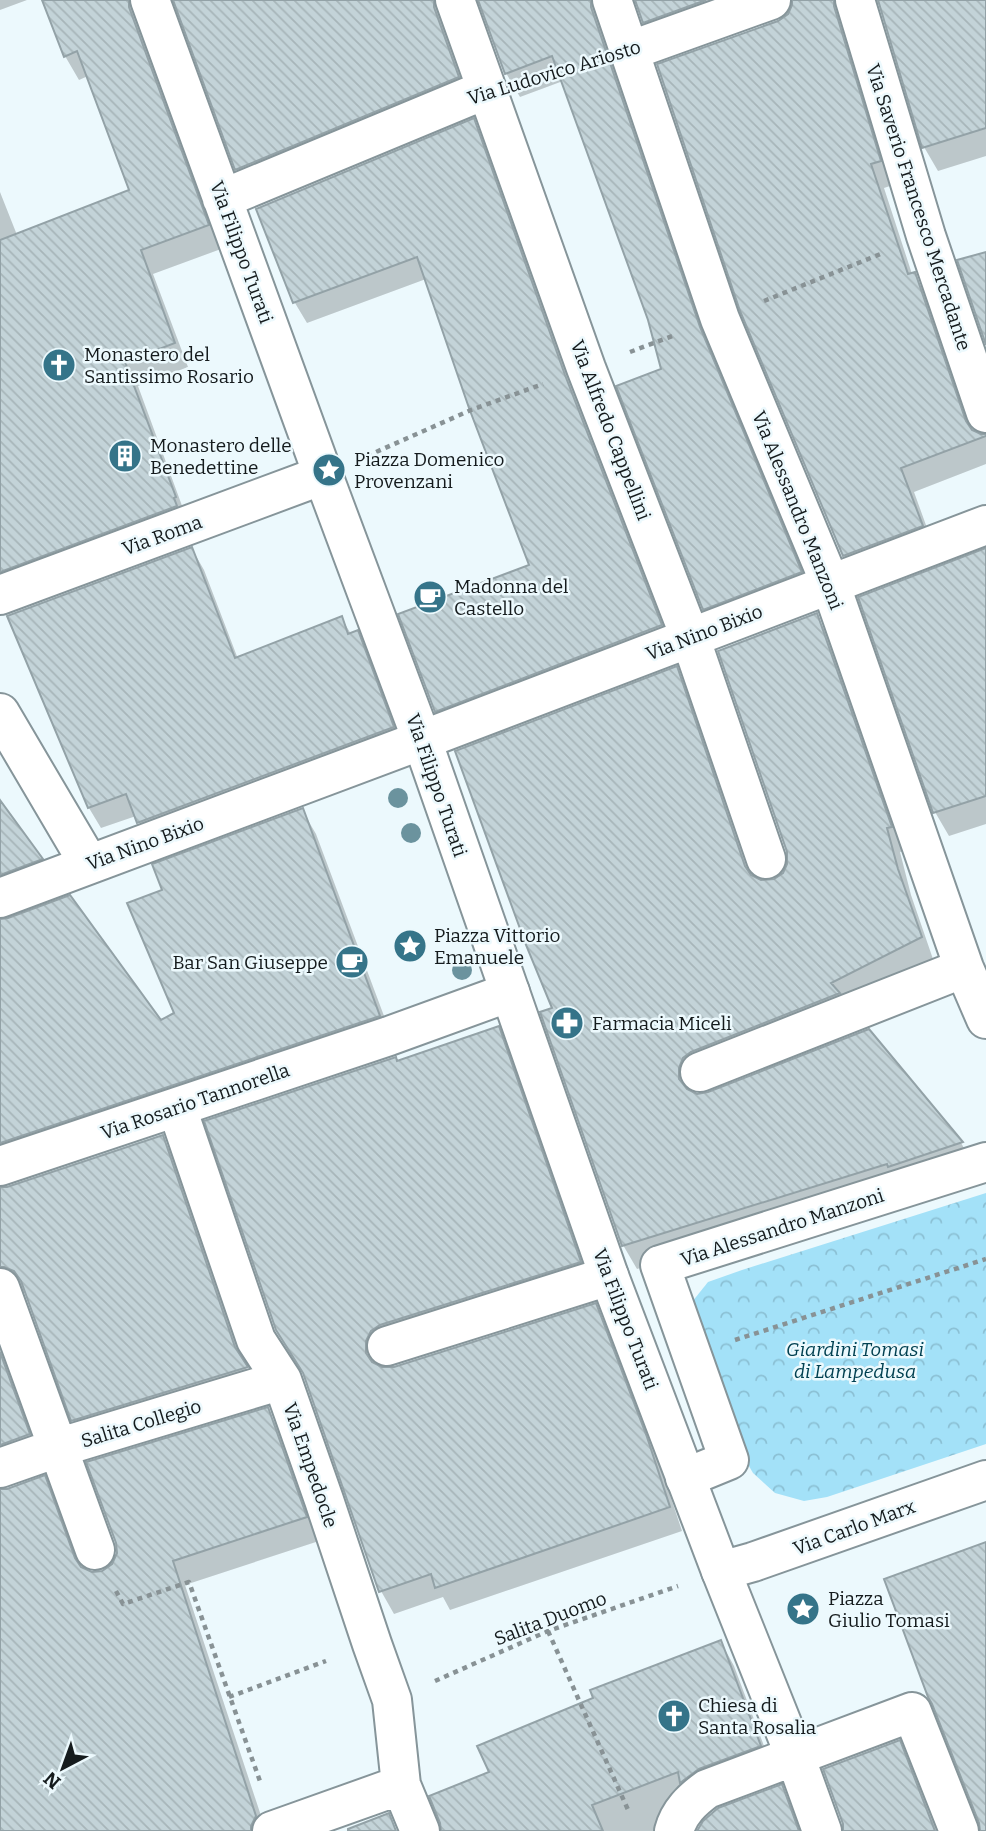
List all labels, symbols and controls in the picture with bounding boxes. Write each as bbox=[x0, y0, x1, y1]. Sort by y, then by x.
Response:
street label: Via Ludovico Ariosto bbox=[465, 35, 644, 110]
street label: Via Saverio Francesco Mercadante bbox=[861, 61, 976, 353]
street label: Via Filippo Turati bbox=[205, 178, 278, 327]
street label: Via Alfredo Cappellini bbox=[566, 337, 656, 524]
place label: Monastero del Santissimo Rosario bbox=[84, 343, 254, 388]
church icon: Monastero del Santissimo Rosario bbox=[40, 346, 78, 384]
street label: Via Alessandro Manzoni bbox=[747, 407, 848, 613]
place label: Monastero delle Benedettine bbox=[150, 434, 292, 479]
building icon: Monastero delle Benedettine bbox=[106, 437, 144, 475]
place label: Piazza Domenico Provenzani bbox=[354, 448, 504, 493]
place icon: Piazza Domenico Provenzani bbox=[310, 451, 348, 489]
street label: Via Roma bbox=[119, 510, 206, 561]
place label: Madonna del Castello bbox=[454, 575, 569, 620]
cafe icon: Madonna del Castello bbox=[411, 578, 449, 616]
street label: Via Nino Bixio bbox=[642, 600, 766, 665]
street label: Via Filippo Turati bbox=[401, 711, 472, 860]
street label: Via Nino Bixio bbox=[83, 812, 207, 875]
place label: Piazza Vittorio Emanuele bbox=[434, 924, 561, 969]
place icon: Piazza Vittorio Emanuele bbox=[391, 927, 429, 965]
cafe icon: Bar San Giuseppe bbox=[333, 943, 371, 981]
place label: Bar San Giuseppe bbox=[172, 951, 328, 974]
pharmacy icon: Farmacia Miceli bbox=[548, 1004, 586, 1042]
place label: Farmacia Miceli bbox=[592, 1012, 732, 1035]
street label: Via Rosario Tannorella bbox=[98, 1058, 293, 1145]
street label: Via Alessandro Manzoni bbox=[678, 1184, 887, 1271]
street label: Via Filippo Turati bbox=[588, 1245, 663, 1393]
park label: Giardini Tomasi di Lampedusa bbox=[786, 1338, 924, 1383]
street label: Salita Collegio bbox=[78, 1394, 204, 1453]
street label: Via Empedocle bbox=[278, 1400, 343, 1531]
street label: Via Carlo Marx bbox=[790, 1495, 919, 1560]
street label: Salita Duomo bbox=[491, 1586, 610, 1650]
place label: Piazza Giulio Tomasi bbox=[828, 1587, 950, 1632]
place icon: Piazza Giulio Tomasi bbox=[784, 1590, 822, 1628]
place label: Chiesa di Santa Rosalia bbox=[698, 1694, 817, 1739]
church icon: Chiesa di Santa Rosalia bbox=[655, 1697, 693, 1735]
north arrow bbox=[28, 1733, 98, 1803]
text: N bbox=[39, 1767, 65, 1794]

